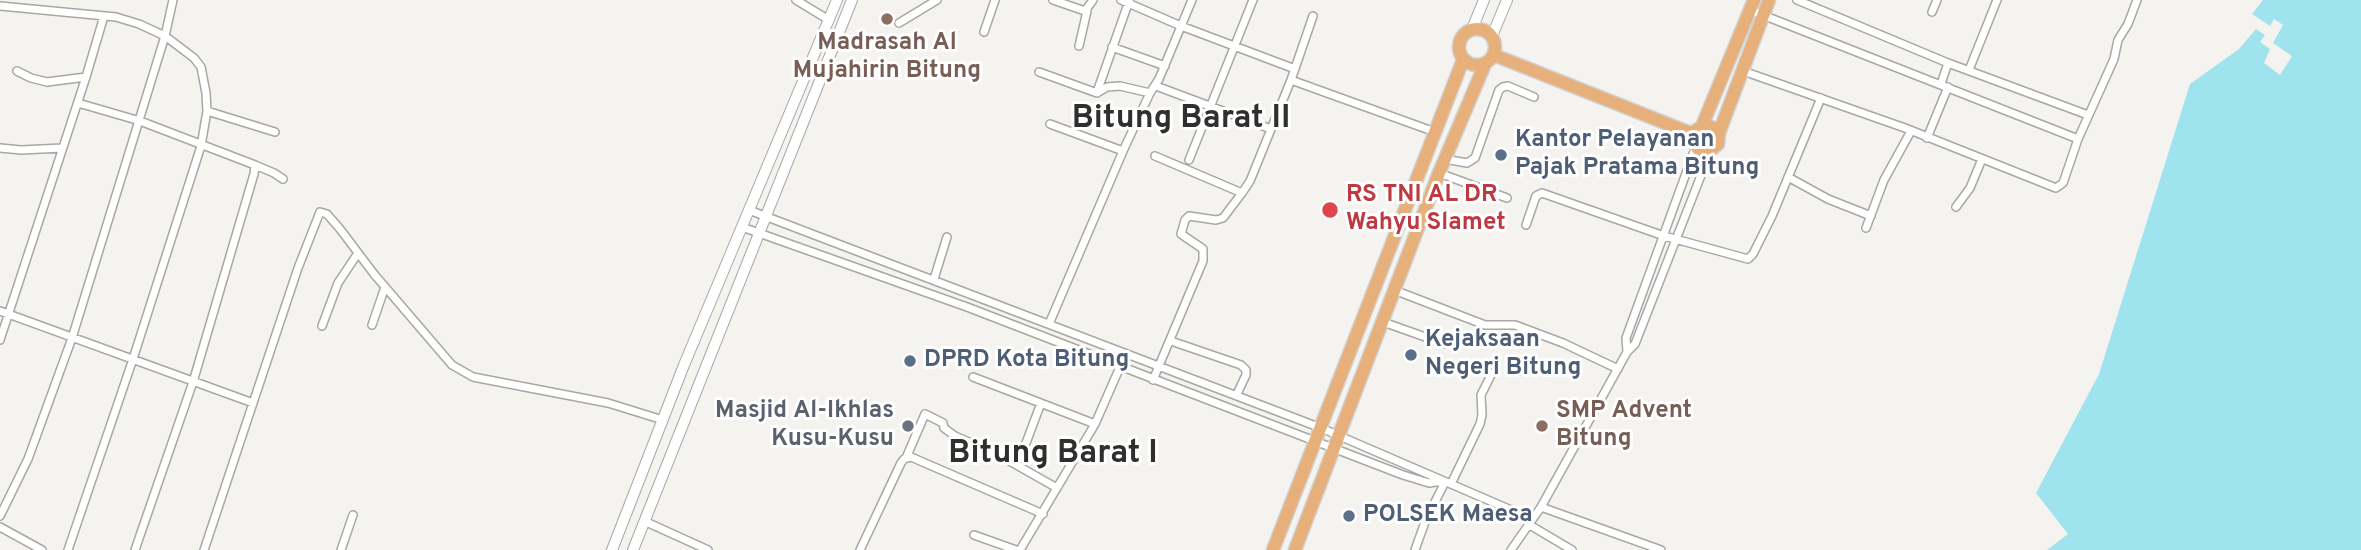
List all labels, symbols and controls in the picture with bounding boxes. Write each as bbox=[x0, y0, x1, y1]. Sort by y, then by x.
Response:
marker: Madrasah Al Mujahirin Bitung bbox=[879, 11, 895, 27]
place label: Madrasah Al Mujahirin Bitung bbox=[793, 30, 981, 86]
district label: Bitung Barat II bbox=[1072, 102, 1290, 140]
place label: Kantor Pelayanan Pajak Pratama Bitung bbox=[1515, 127, 1759, 183]
marker: Kantor Pelayanan Pajak Pratama Bitung bbox=[1493, 147, 1509, 163]
place label: RS TNI AL DR Wahyu Slamet bbox=[1346, 182, 1506, 238]
marker: RS TNI AL DR Wahyu Slamet bbox=[1320, 200, 1340, 220]
place label: Kejaksaan Negeri Bitung bbox=[1425, 327, 1581, 383]
place label: DPRD Kota Bitung bbox=[924, 347, 1129, 375]
marker: Kejaksaan Negeri Bitung bbox=[1403, 347, 1419, 363]
marker: DPRD Kota Bitung bbox=[902, 353, 918, 369]
place label: Masjid Al-Ikhlas Kusu-Kusu bbox=[715, 398, 894, 454]
place label: SMP Advent Bitung bbox=[1556, 398, 1692, 454]
marker: Masjid Al-Ikhlas Kusu-Kusu bbox=[900, 418, 916, 434]
marker: SMP Advent Bitung bbox=[1534, 418, 1550, 434]
district label: Bitung Barat I bbox=[948, 437, 1158, 475]
place label: POLSEK Maesa bbox=[1363, 502, 1533, 530]
marker: POLSEK Maesa bbox=[1341, 508, 1357, 524]

